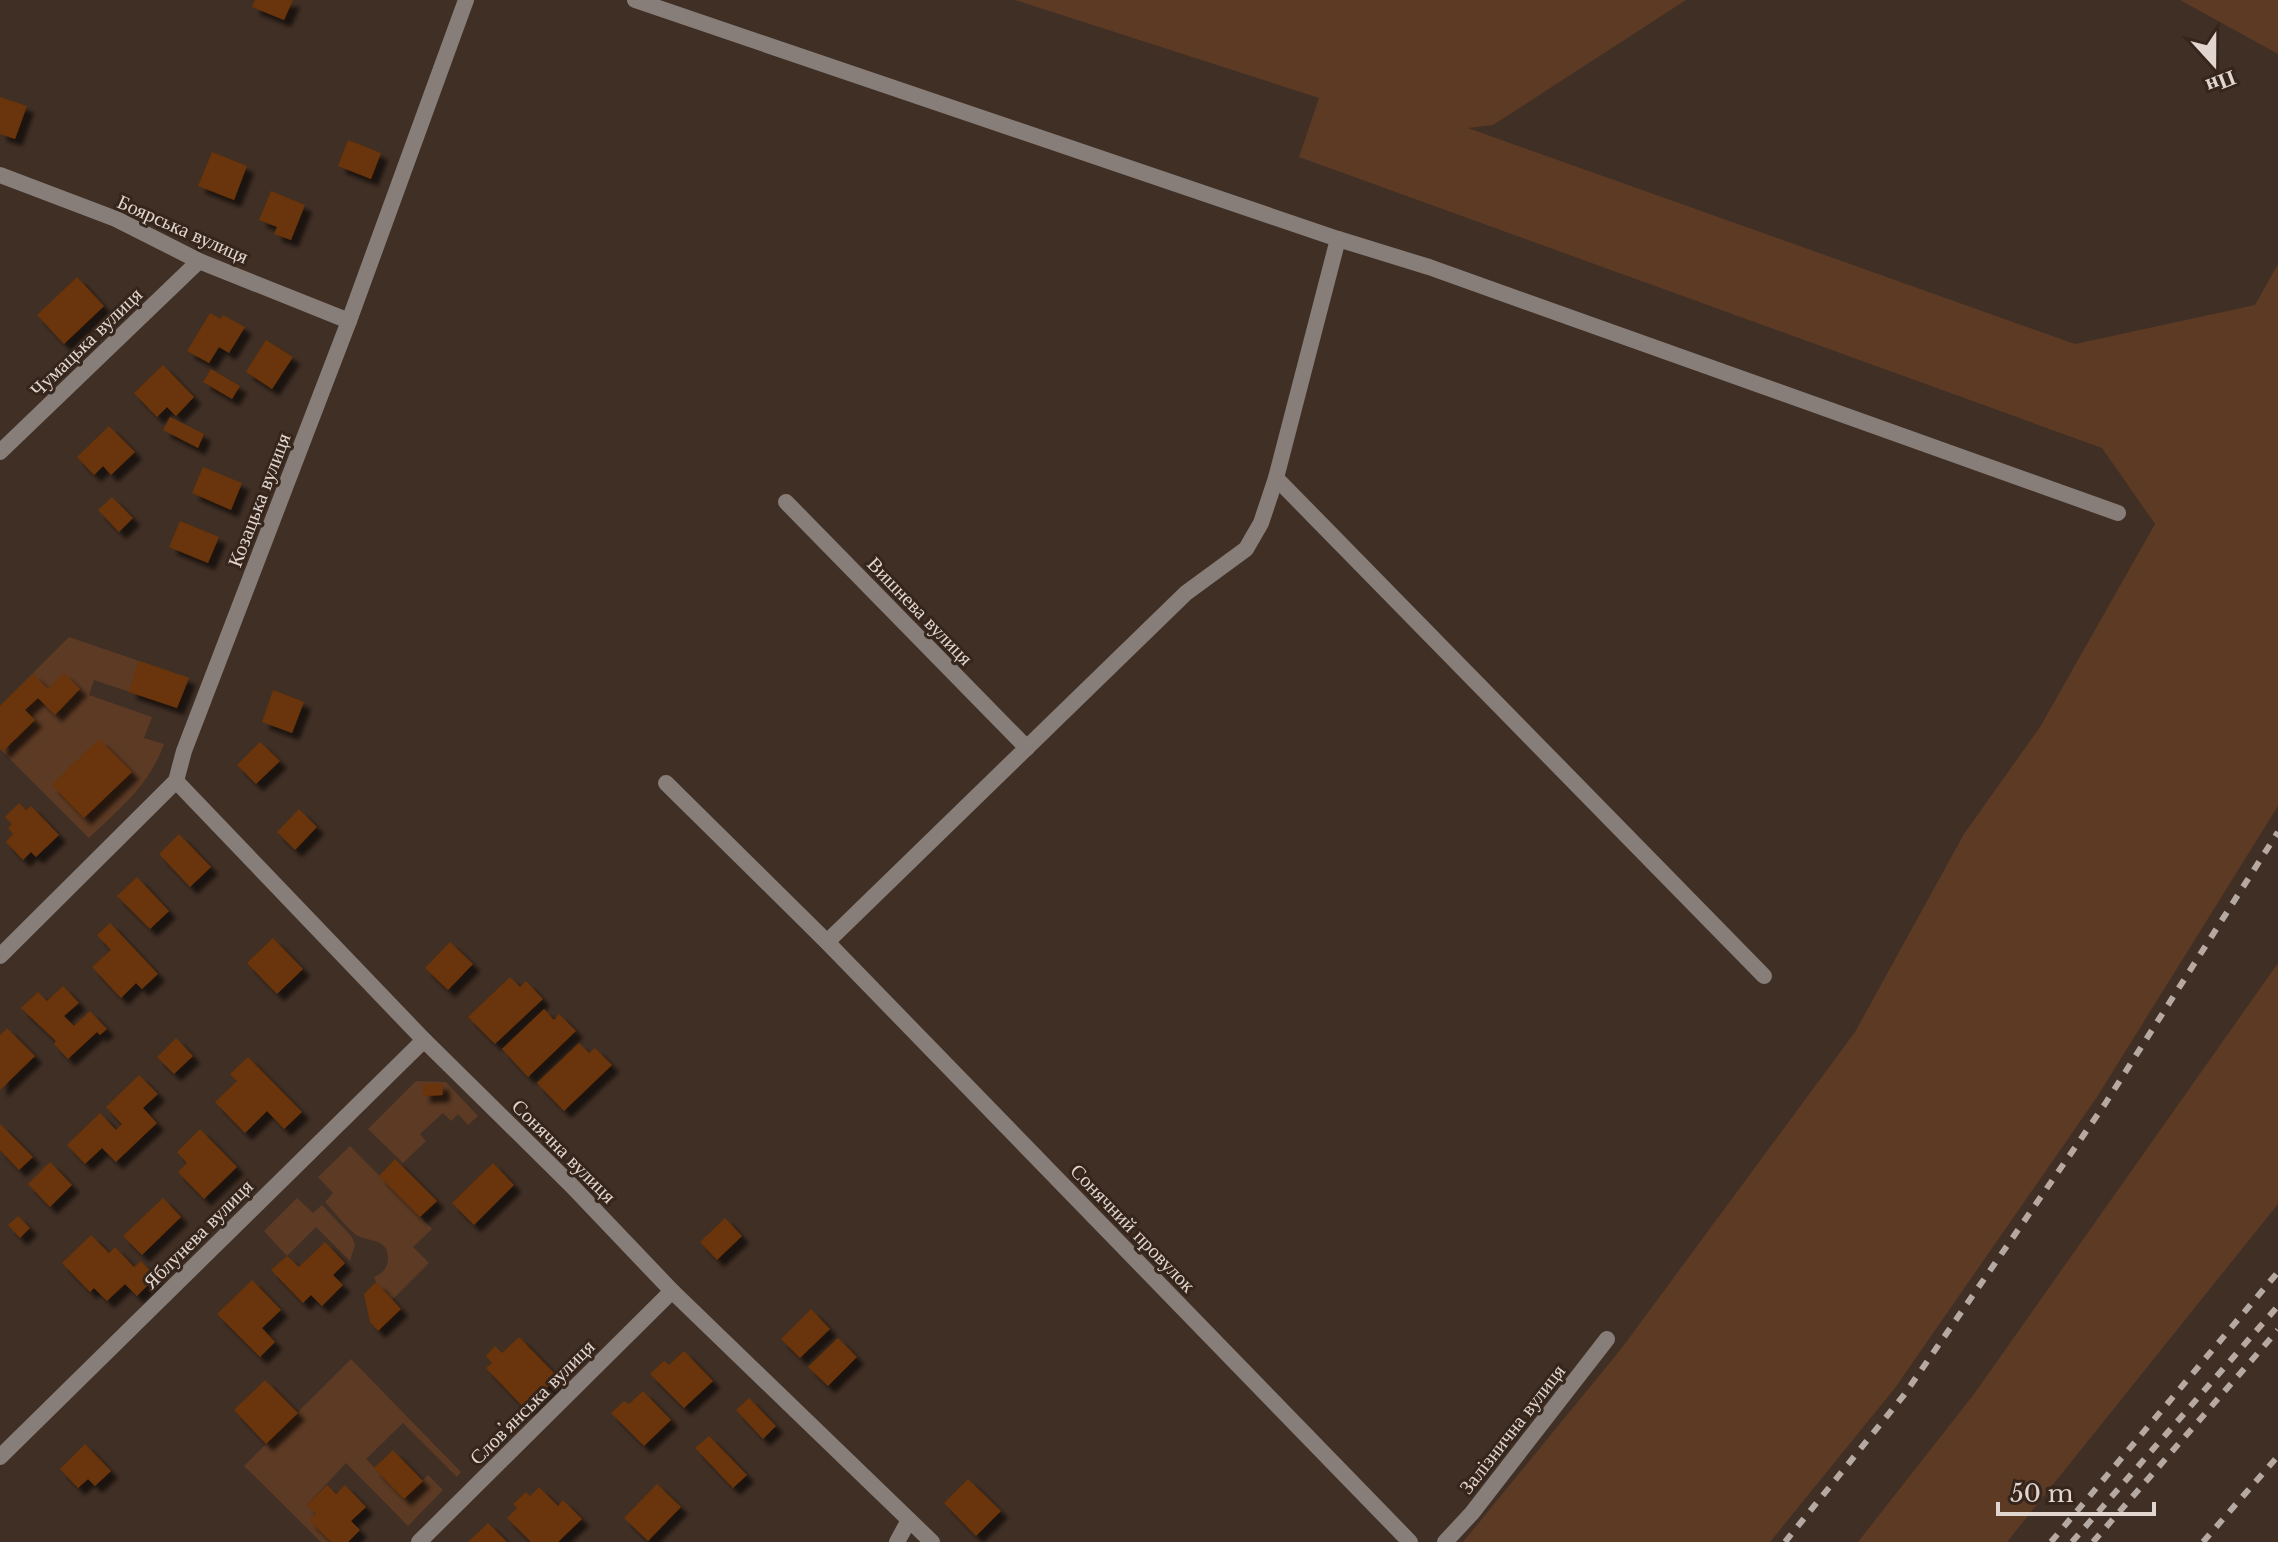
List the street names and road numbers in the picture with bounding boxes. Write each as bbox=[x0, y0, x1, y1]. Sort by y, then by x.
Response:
street label: Боярська вулиця bbox=[114, 189, 252, 269]
street label: Чумацька вулиця bbox=[25, 283, 147, 401]
street label: Козацька вулиця bbox=[222, 430, 296, 570]
street label: Вишнева вулиця bbox=[862, 552, 978, 670]
street label: Сонячна вулиця bbox=[507, 1094, 621, 1208]
street label: Сонячний провулок bbox=[1066, 1159, 1201, 1297]
street label: Яблунева вулиця bbox=[138, 1174, 258, 1294]
street label: Словʼянська вулиця bbox=[465, 1335, 599, 1469]
street label: Залізнична вулиця bbox=[1454, 1359, 1570, 1499]

